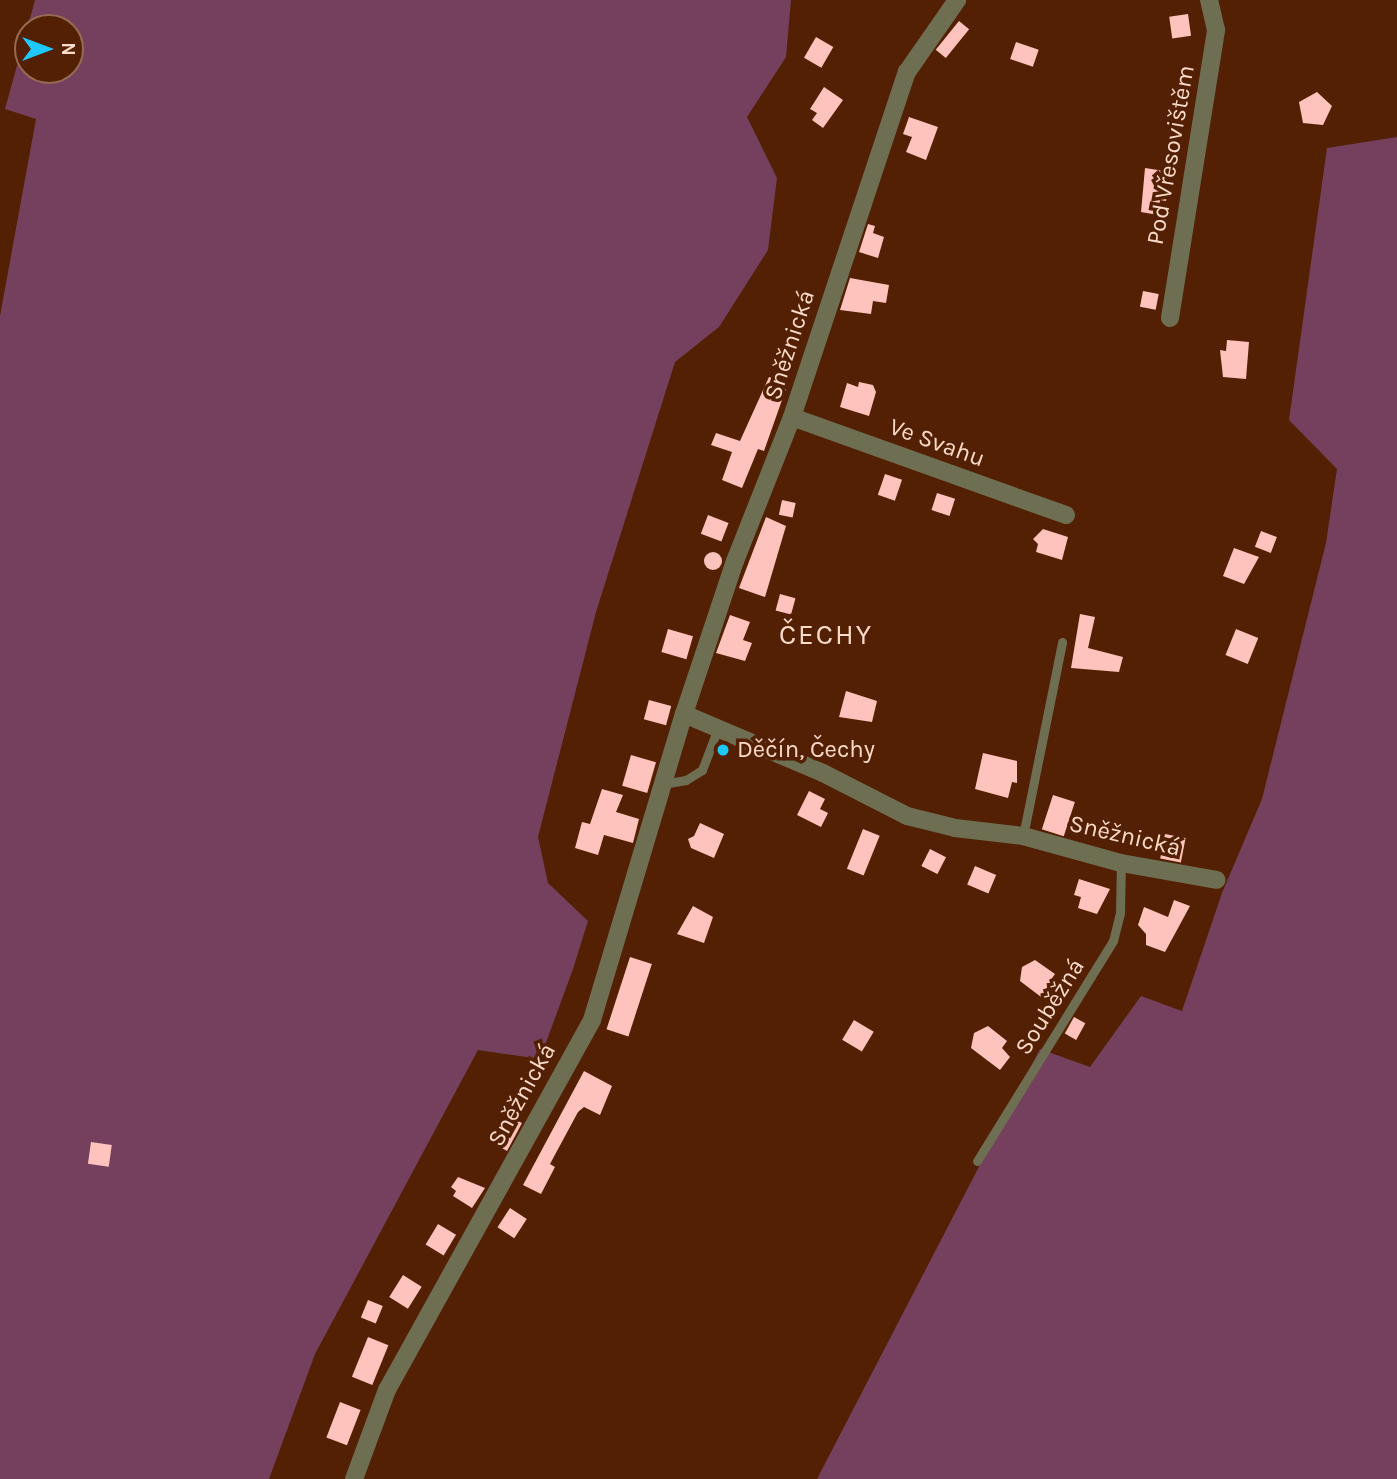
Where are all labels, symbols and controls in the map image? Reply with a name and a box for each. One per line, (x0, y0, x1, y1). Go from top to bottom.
north arrow (14, 14, 84, 84)
text: N (57, 42, 79, 56)
street label: Pod Vřesovištěm (1141, 63, 1201, 247)
street label: Sněžnická (759, 287, 821, 403)
street label: Ve Svahu (885, 412, 989, 474)
district label: ČECHY (780, 618, 872, 652)
place label: Děčín, Čechy (737, 736, 875, 764)
marker: Děčín, Čechy (715, 742, 731, 758)
street label: Sněžnická (1066, 809, 1184, 863)
street label: Souběžná (1009, 954, 1091, 1060)
street label: Sněžnická (482, 1038, 562, 1152)

